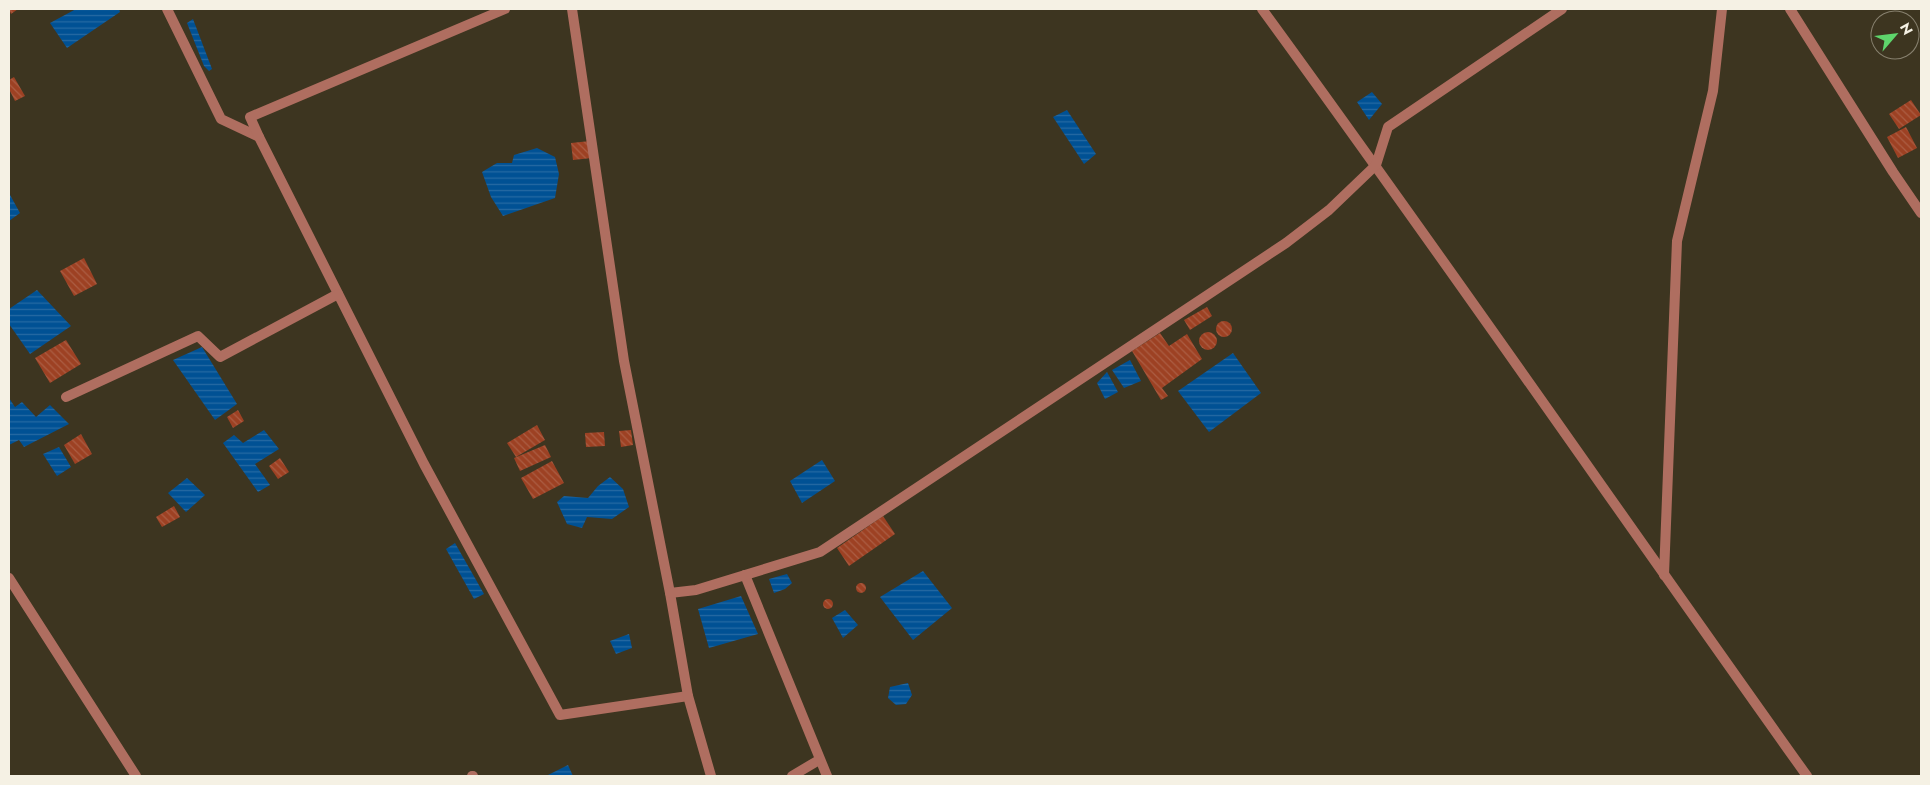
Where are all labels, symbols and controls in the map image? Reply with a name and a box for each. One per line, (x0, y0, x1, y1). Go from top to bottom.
north arrow (1870, 10, 1920, 60)
text: N (1895, 19, 1918, 39)

